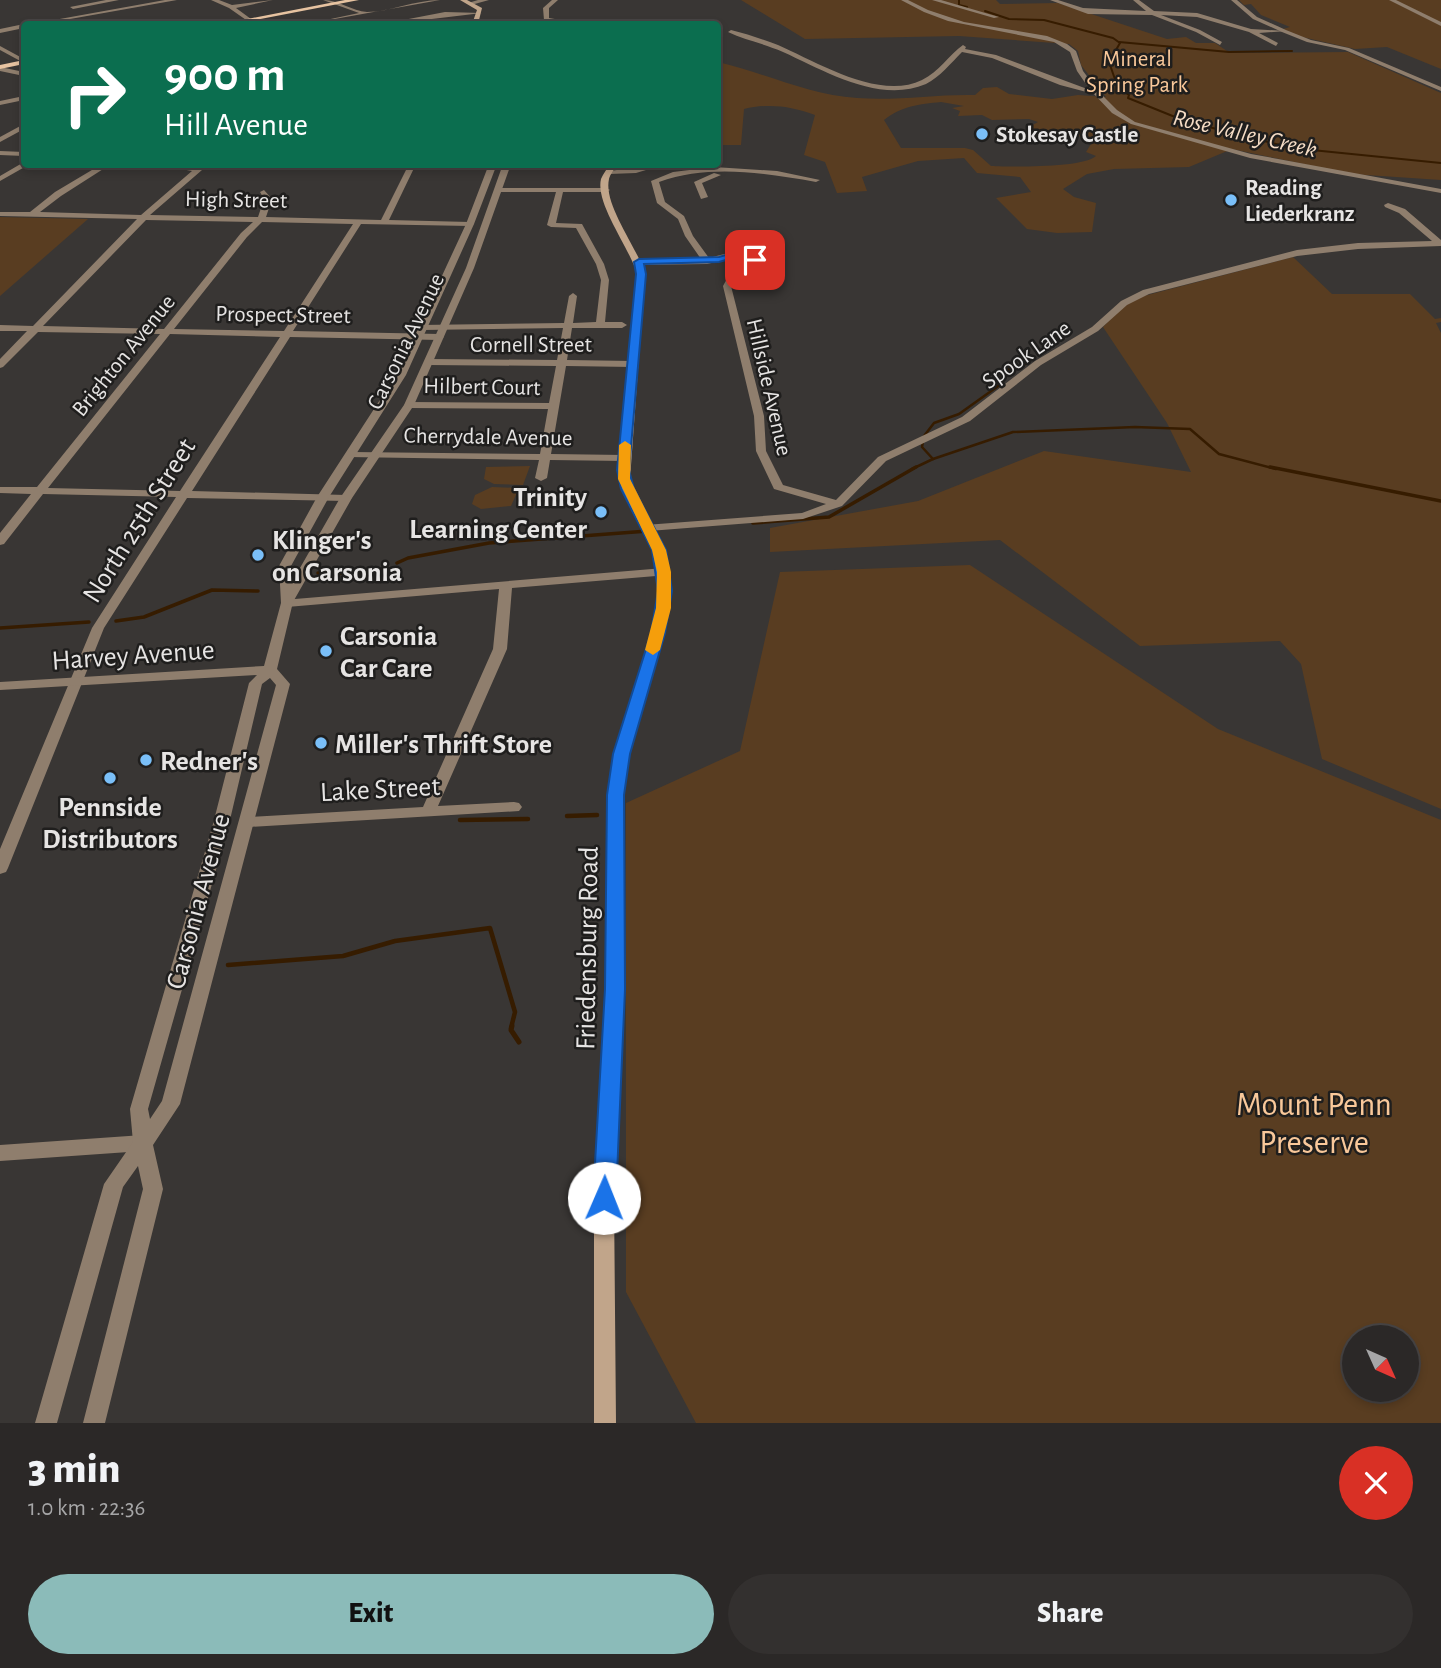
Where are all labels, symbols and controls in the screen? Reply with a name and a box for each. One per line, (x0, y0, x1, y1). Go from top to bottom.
park label: Mineral Spring Park (1086, 48, 1188, 97)
icon: right (49, 49, 140, 140)
text: 900 m (164, 51, 286, 100)
water label: Rose Valley Creek (1171, 106, 1319, 162)
text: Hill Avenue (164, 109, 308, 141)
place label: Stokesay Castle (996, 124, 1138, 147)
marker: Stokesay Castle (974, 126, 990, 142)
place label: Reading Liederkranz (1245, 177, 1355, 226)
street label: High Street (185, 188, 288, 213)
marker: Reading Liederkranz (1223, 192, 1239, 208)
pin (725, 230, 785, 290)
icon: arrive (736, 241, 774, 279)
street label: Carsonia Avenue (364, 270, 449, 413)
street label: Brighton Avenue (68, 291, 180, 421)
street label: Prospect Street (215, 303, 351, 328)
street label: Hillside Avenue (742, 316, 796, 458)
street label: Spook Lane (979, 317, 1075, 394)
street label: Cornell Street (470, 334, 593, 357)
street label: Hilbert Court (423, 375, 541, 400)
street label: Cherrydale Avenue (403, 425, 573, 450)
street label: North 25th Street (78, 434, 201, 608)
place label: Trinity Learning Center (409, 484, 587, 544)
marker: Trinity Learning Center (593, 504, 609, 520)
place label: Klinger's on Carsonia (272, 527, 402, 587)
marker: Klinger's on Carsonia (250, 547, 266, 563)
place label: Carsonia Car Care (340, 623, 438, 683)
street label: Harvey Avenue (51, 636, 216, 676)
marker: Carsonia Car Care (318, 643, 334, 659)
place label: Miller's Thrift Store (335, 731, 552, 759)
marker: Miller's Thrift Store (313, 735, 329, 751)
place label: Redner's (160, 748, 258, 776)
marker: Redner's (138, 752, 154, 768)
marker: Pennside Distributors (102, 770, 118, 786)
street label: Lake Street (319, 773, 441, 807)
place label: Pennside Distributors (42, 794, 178, 854)
street label: Carsonia Avenue (162, 811, 236, 992)
street label: Friedensburg Road (572, 846, 604, 1050)
park label: Mount Penn Preserve (1236, 1089, 1392, 1160)
position arrow (567, 1161, 641, 1235)
north arrow (1342, 1325, 1419, 1402)
map controls (1342, 1325, 1419, 1402)
button: close (1339, 1446, 1413, 1520)
text: 3 min (28, 1448, 120, 1490)
text: 1.0 km · 22:36 (28, 1497, 145, 1520)
button: Exit (28, 1574, 714, 1654)
button: Share (728, 1574, 1413, 1654)

